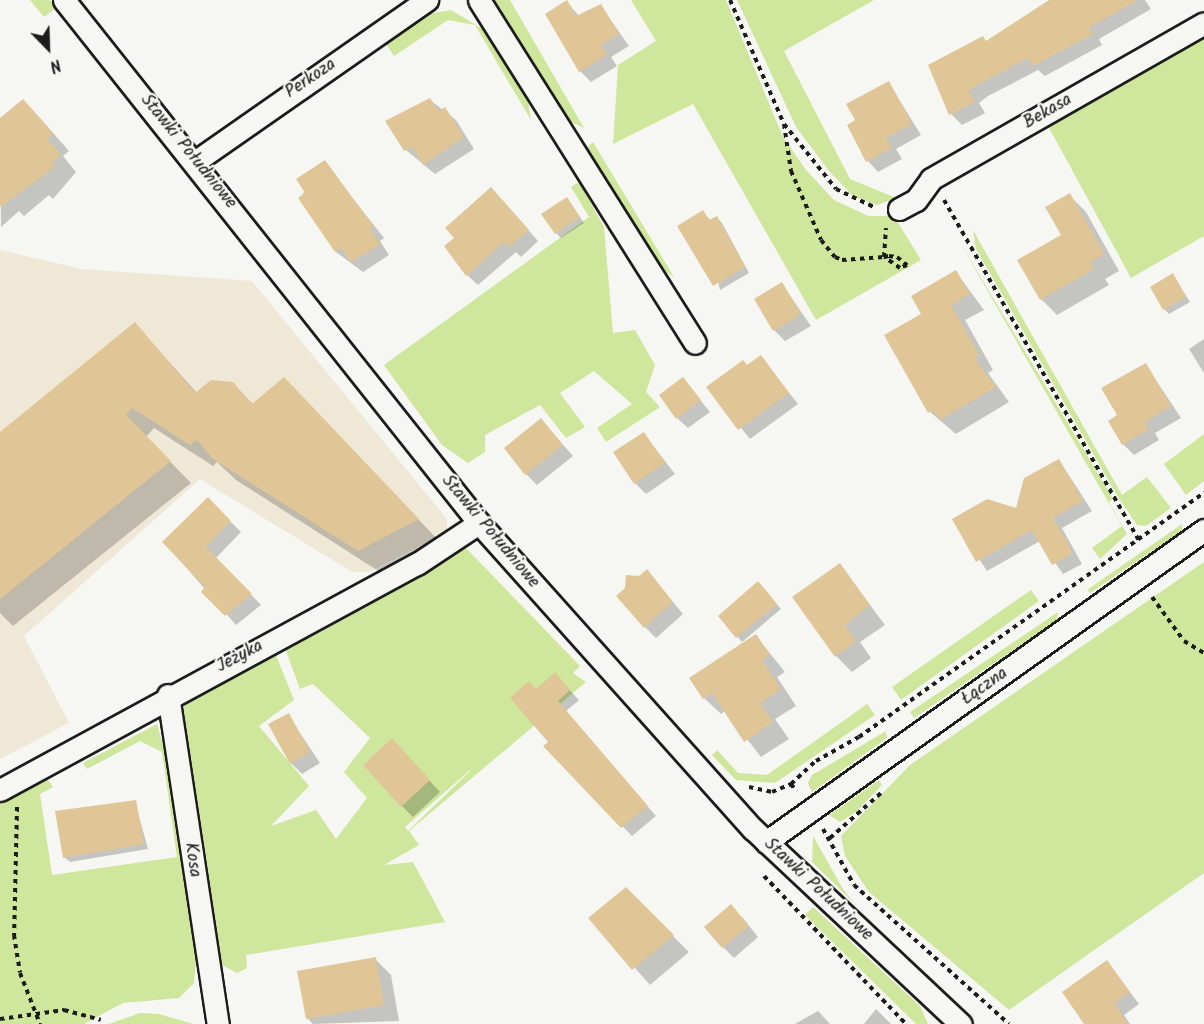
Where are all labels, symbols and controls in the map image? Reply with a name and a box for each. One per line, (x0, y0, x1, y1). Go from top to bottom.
north arrow (18, 18, 78, 78)
text: N (46, 52, 65, 79)
street label: Perkoza (281, 54, 341, 104)
street label: Stawki Południowe (135, 90, 241, 214)
street label: Bekasa (1020, 90, 1076, 134)
street label: Stawki Południowe (436, 471, 544, 593)
street label: Jeżyka (213, 636, 267, 678)
street label: Łączna (958, 663, 1012, 711)
street label: Stawki Południowe (759, 834, 877, 946)
street label: Kosa (179, 841, 205, 879)

